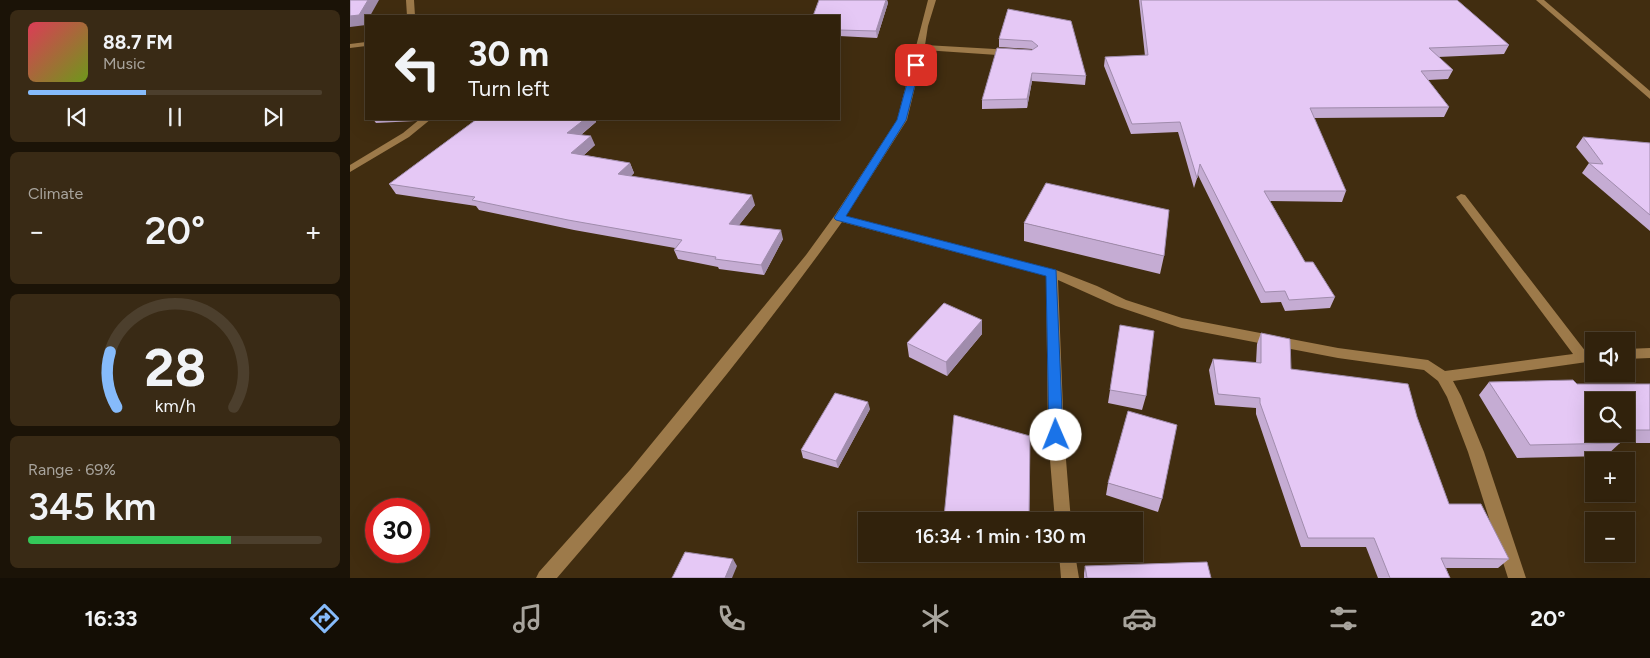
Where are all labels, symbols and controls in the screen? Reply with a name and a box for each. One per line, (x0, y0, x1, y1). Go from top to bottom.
text: 88.7 FM (103, 31, 173, 54)
text: 30 m (468, 33, 549, 75)
icon: left (385, 35, 450, 100)
pin (895, 44, 937, 86)
icon: arrive (902, 51, 930, 79)
text: Music (103, 54, 145, 73)
text: Turn left (468, 75, 550, 102)
icon: previous (63, 103, 91, 131)
icon: pause (161, 103, 189, 131)
icon: next (259, 103, 287, 131)
text: Climate (28, 184, 83, 203)
text: 20° (145, 208, 205, 254)
text: − (28, 214, 45, 248)
text: + (305, 214, 322, 248)
map controls (1585, 332, 1635, 562)
button: sound (1585, 332, 1635, 382)
text: 28 (144, 337, 206, 399)
button: search (1585, 392, 1635, 442)
text: km/h (155, 395, 195, 416)
position arrow (1029, 408, 1081, 460)
button: + (1585, 452, 1635, 502)
text: Range · 69% (28, 460, 116, 479)
text: 345 km (28, 484, 156, 530)
speed limit sign: 30 (365, 498, 430, 563)
button: − (1585, 512, 1635, 562)
text: 16:34 · 1 min · 130 m (915, 525, 1086, 548)
icon: directions (307, 601, 342, 636)
icon: music (510, 601, 545, 636)
icon: phone (714, 601, 749, 636)
icon: climate (918, 601, 953, 636)
icon: car (1122, 601, 1157, 636)
icon: filters (1326, 601, 1361, 636)
text: 16:33 (84, 605, 138, 632)
text: 20° (1530, 605, 1565, 632)

